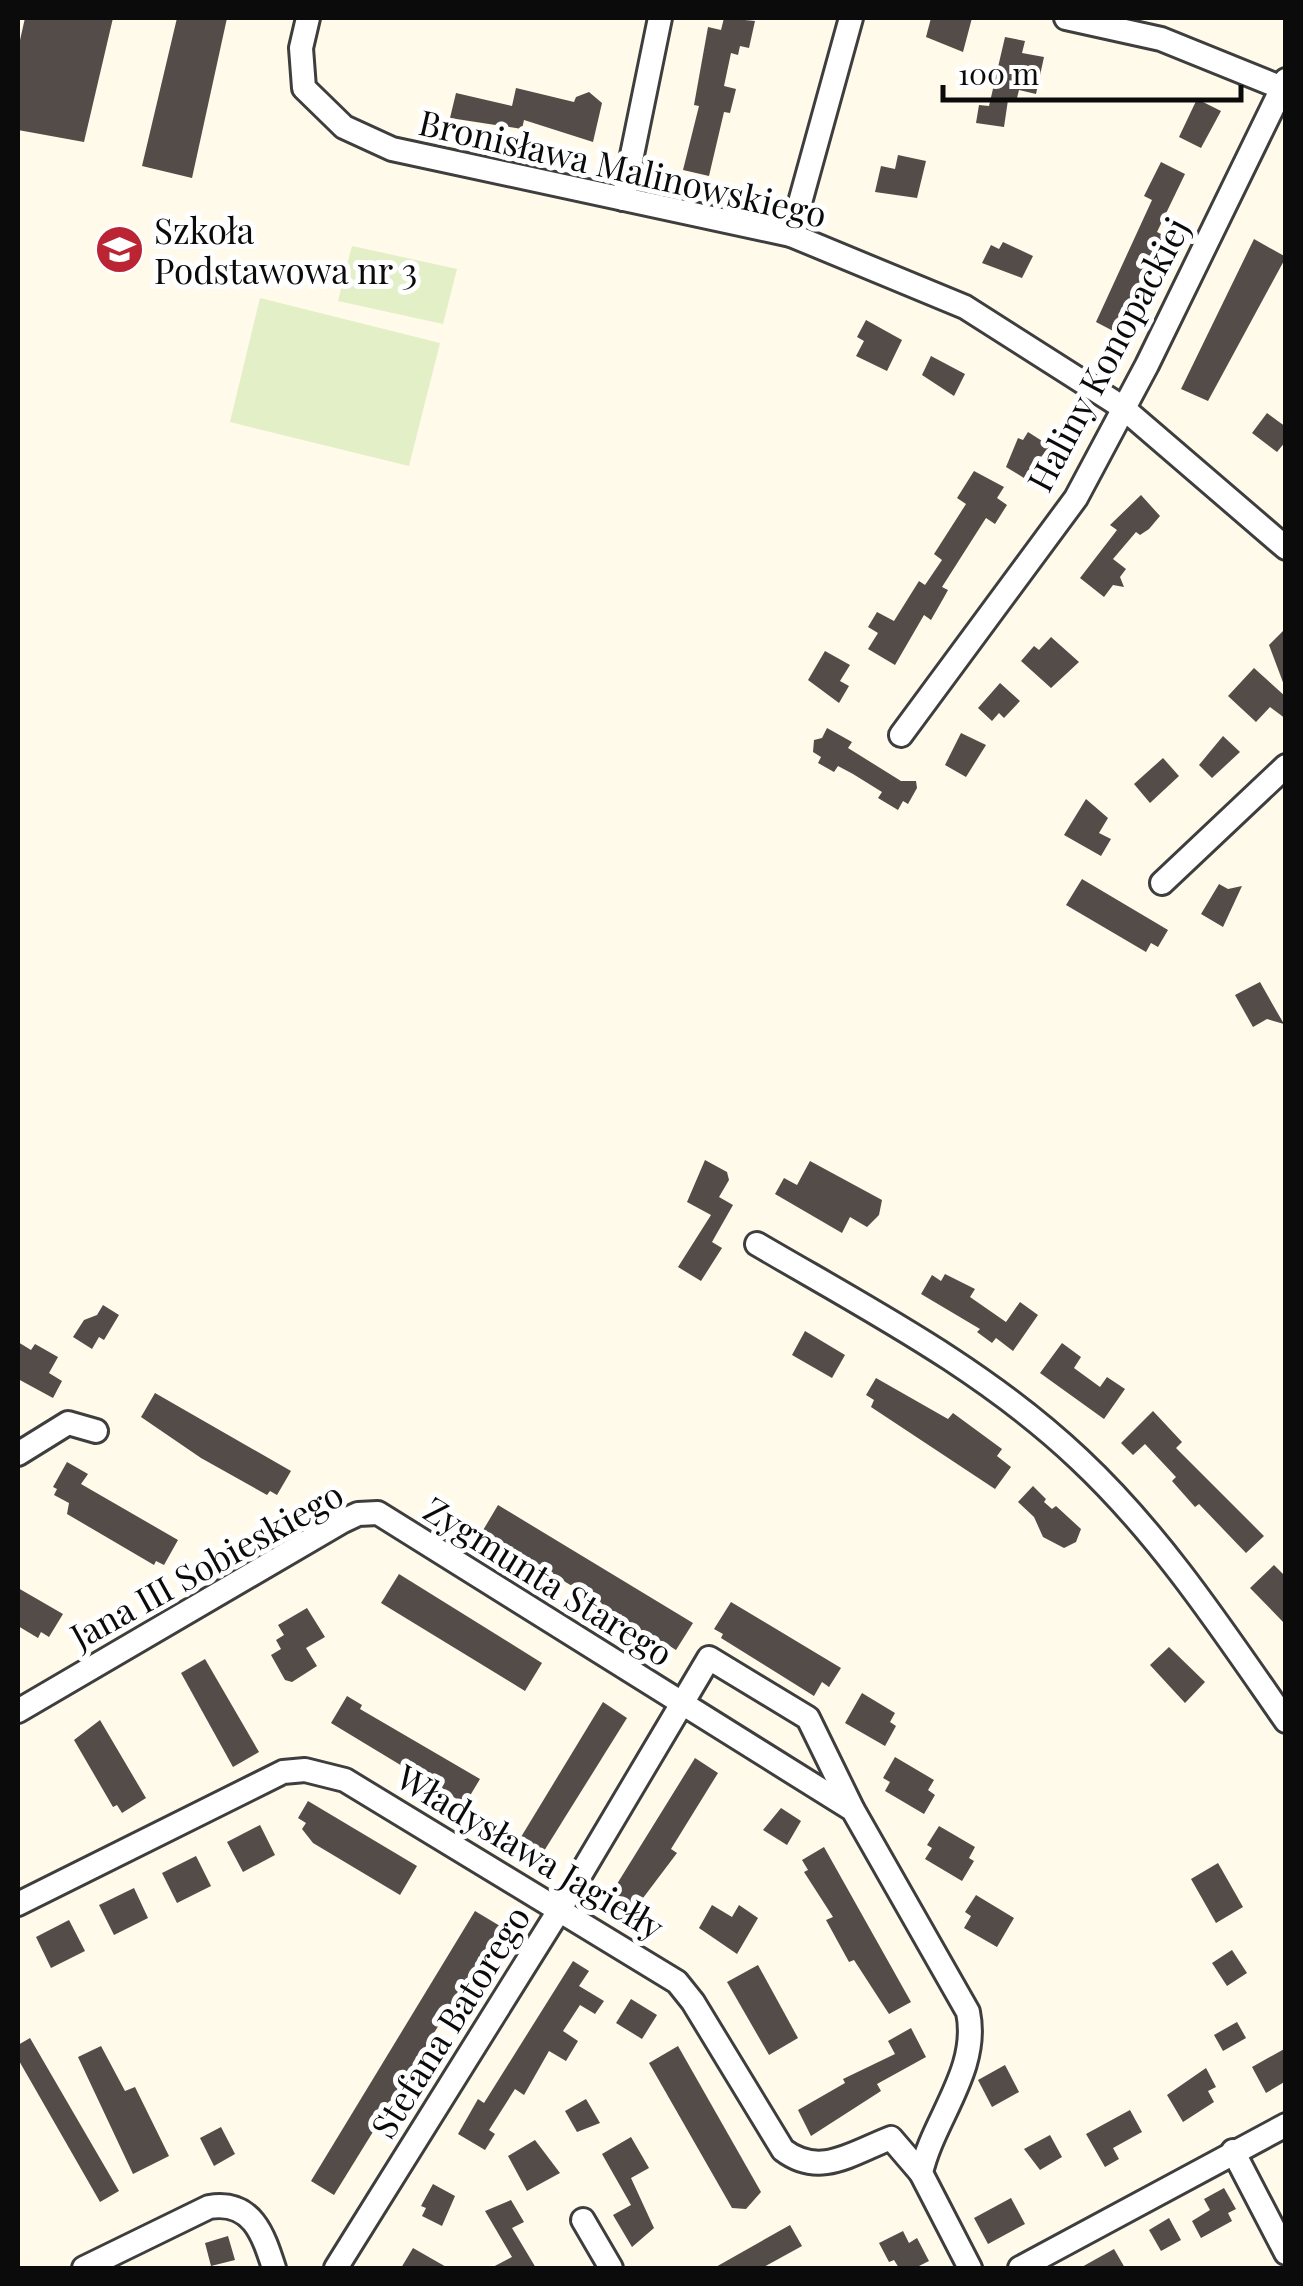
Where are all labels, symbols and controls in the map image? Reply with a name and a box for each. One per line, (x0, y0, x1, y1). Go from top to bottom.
scale bar (943, 40, 1240, 102)
text: 100 m (958, 53, 1040, 93)
street label: Bronisława Malinowskiego (415, 97, 831, 237)
place label: Szkoła Podstawowa nr 3 (154, 206, 417, 293)
street label: Haliny Konopackiej (1015, 209, 1199, 499)
school or university icon: Szkoła Podstawowa nr 3 (93, 223, 145, 275)
street label: Jana III Sobieskiego (60, 1470, 351, 1659)
street label: Zygmunta Starego (416, 1485, 682, 1675)
street label: Władysława Jagiełły (388, 1752, 674, 1950)
street label: Stefana Batorego (359, 1896, 539, 2146)

